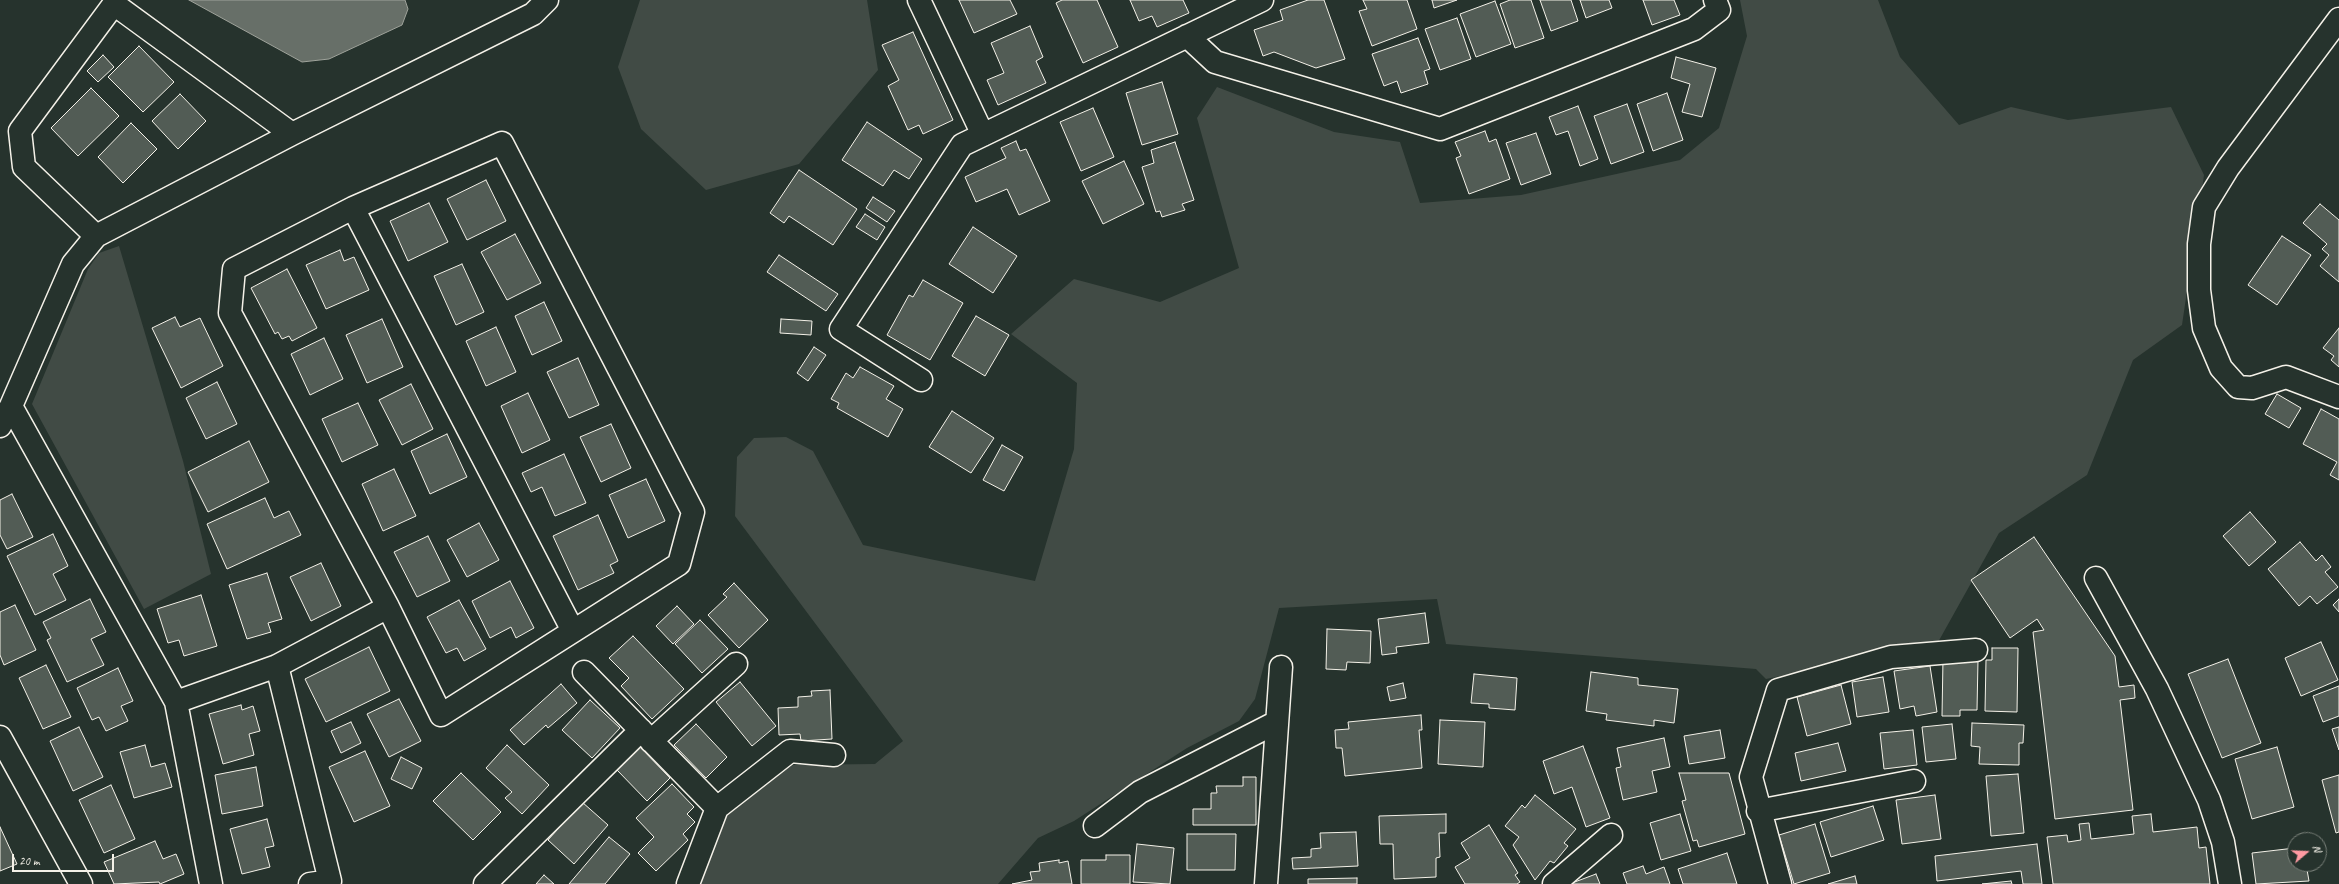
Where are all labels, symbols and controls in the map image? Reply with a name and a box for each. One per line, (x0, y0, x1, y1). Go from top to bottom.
north arrow (2287, 832, 2327, 872)
text: N (2310, 843, 2325, 854)
scale bar (14, 846, 116, 872)
text: 20 m (19, 853, 39, 869)

